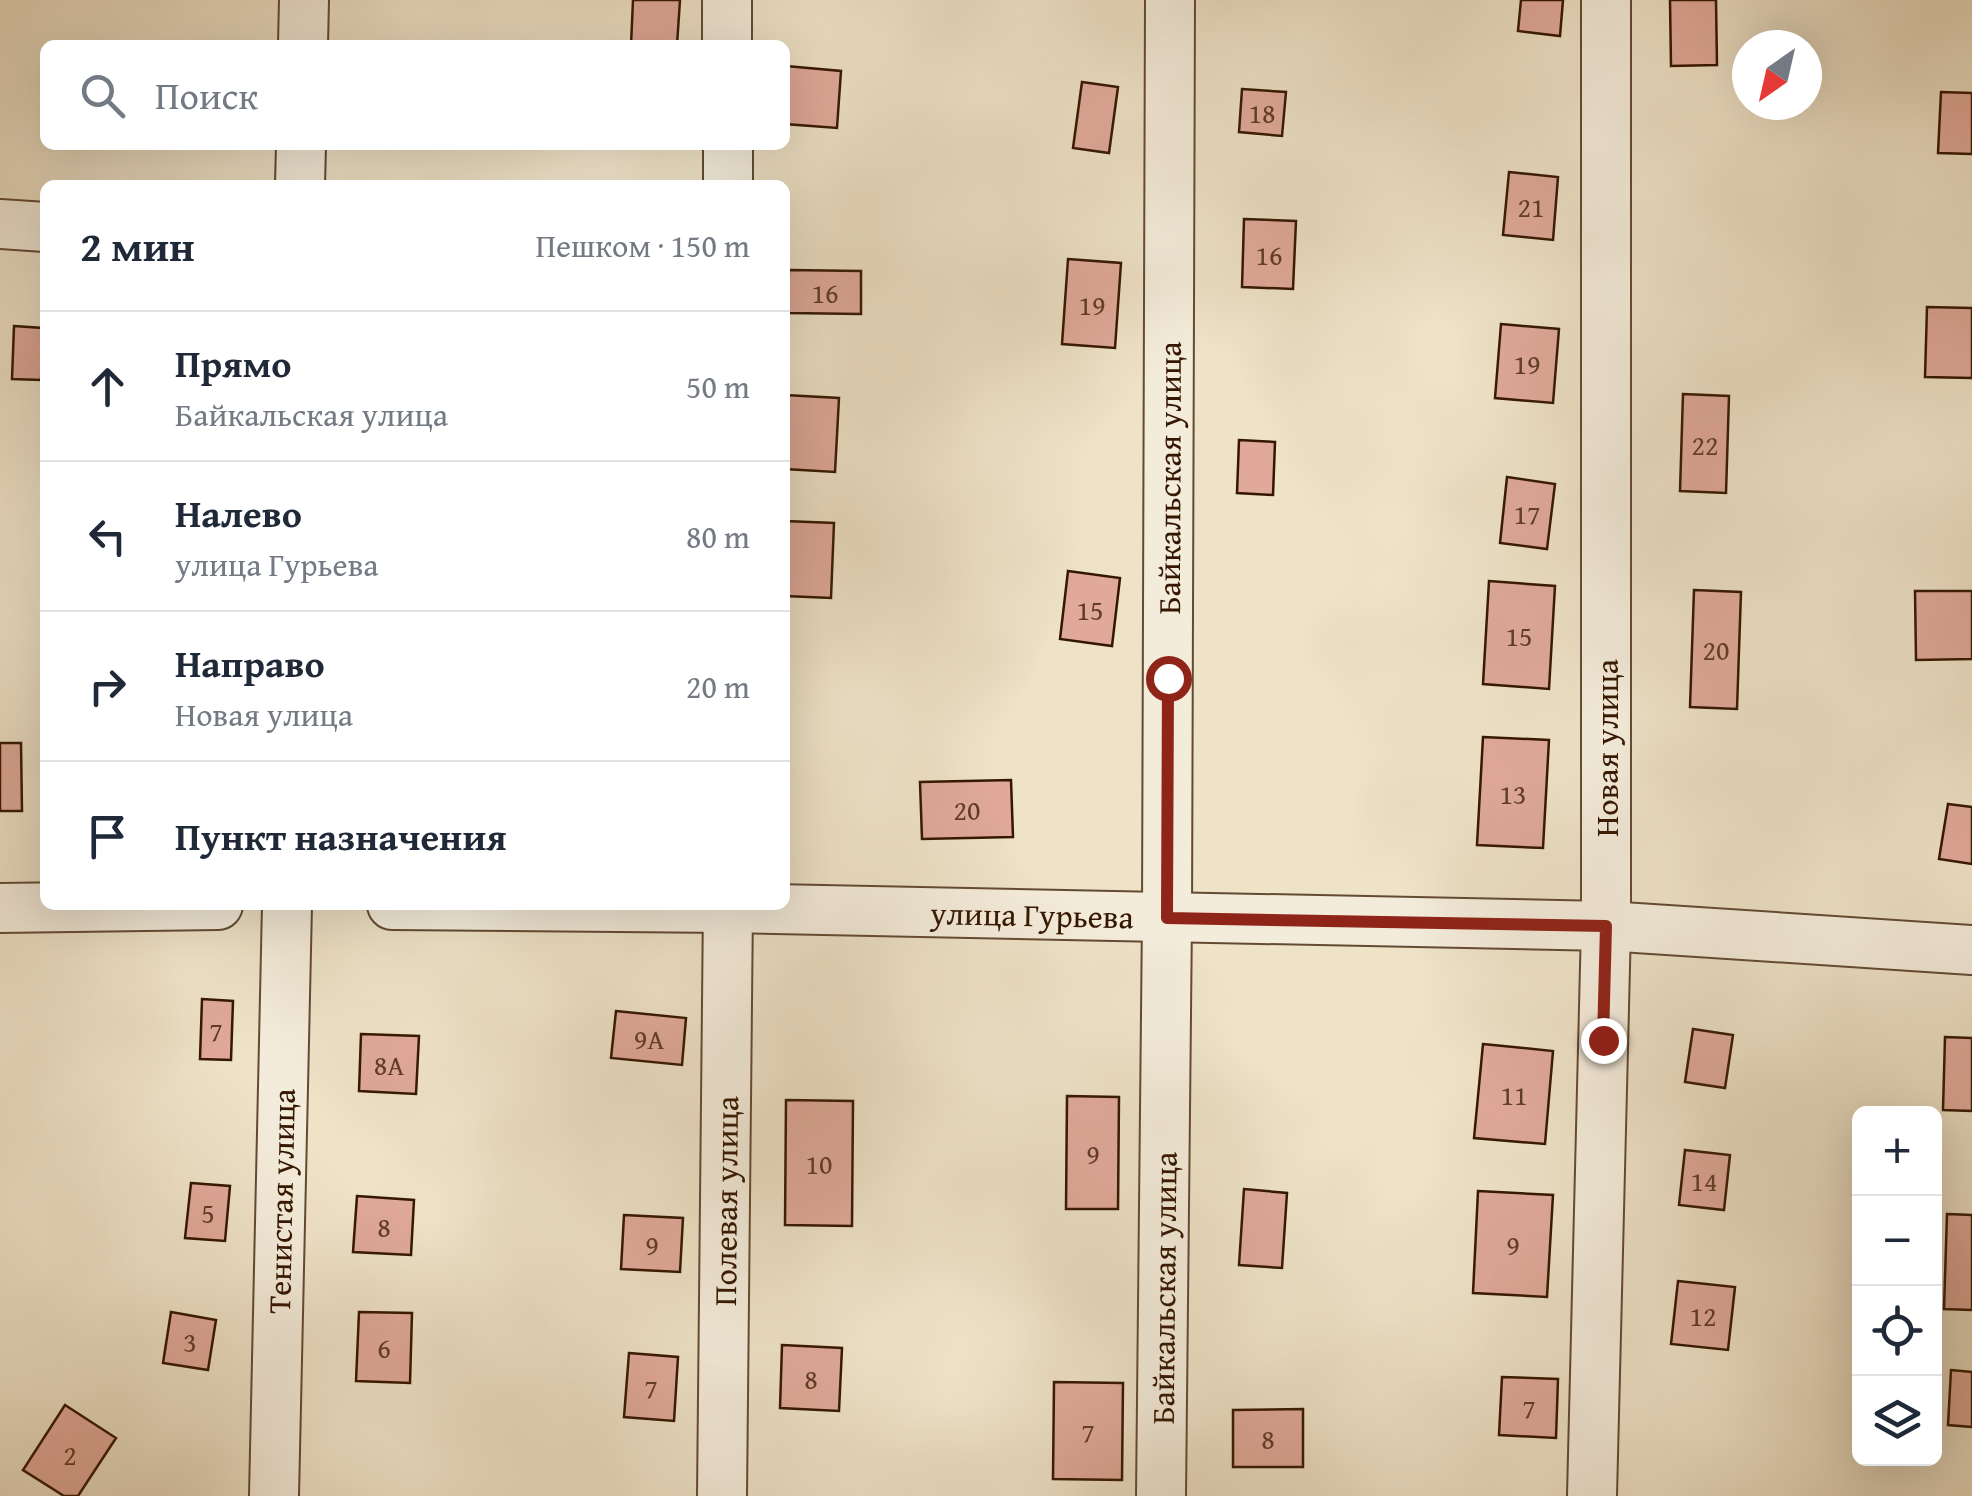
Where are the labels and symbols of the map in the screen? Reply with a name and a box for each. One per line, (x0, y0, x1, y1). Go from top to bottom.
north arrow (1732, 30, 1822, 120)
house number: 18 (1249, 92, 1275, 133)
house number: 21 (1518, 186, 1544, 227)
house number: 16 (1256, 234, 1282, 275)
house number: 16 (812, 272, 838, 313)
house number: 19 (1079, 284, 1105, 325)
street label: Байкальская улица (1144, 341, 1192, 615)
house number: 19 (1514, 343, 1540, 384)
house number: 22 (1692, 424, 1718, 465)
house number: 17 (1514, 493, 1540, 534)
house number: 15 (1077, 589, 1103, 630)
house number: 15 (1506, 615, 1532, 656)
house number: 20 (1703, 629, 1729, 670)
route start (1146, 656, 1192, 702)
street label: Новая улица (1583, 658, 1630, 837)
house number: 13 (1500, 773, 1526, 814)
house number: 20 (954, 789, 980, 830)
street label: улица Гурьева (929, 889, 1135, 940)
house number: 7 (209, 1010, 223, 1051)
house number: 9А (634, 1018, 664, 1059)
route end (1581, 1018, 1627, 1064)
house number: 8А (374, 1044, 404, 1085)
house number: 11 (1501, 1074, 1527, 1115)
street label: Тенистая улица (255, 1087, 306, 1314)
street label: Полевая улица (700, 1095, 750, 1306)
house number: 9 (1086, 1133, 1100, 1174)
house number: 10 (806, 1143, 832, 1184)
street label: Байкальская улица (1138, 1151, 1188, 1425)
house number: 14 (1691, 1160, 1717, 1201)
house number: 5 (201, 1192, 215, 1233)
house number: 8 (377, 1206, 391, 1247)
house number: 9 (645, 1224, 659, 1265)
house number: 9 (1506, 1224, 1520, 1265)
house number: 12 (1690, 1295, 1716, 1336)
house number: 3 (183, 1321, 197, 1362)
house number: 6 (377, 1327, 391, 1368)
house number: 8 (804, 1358, 818, 1399)
house number: 7 (644, 1367, 658, 1408)
house number: 7 (1522, 1387, 1536, 1428)
house number: 7 (1081, 1411, 1095, 1452)
house number: 8 (1261, 1418, 1275, 1459)
house number: 2 (63, 1434, 77, 1475)

